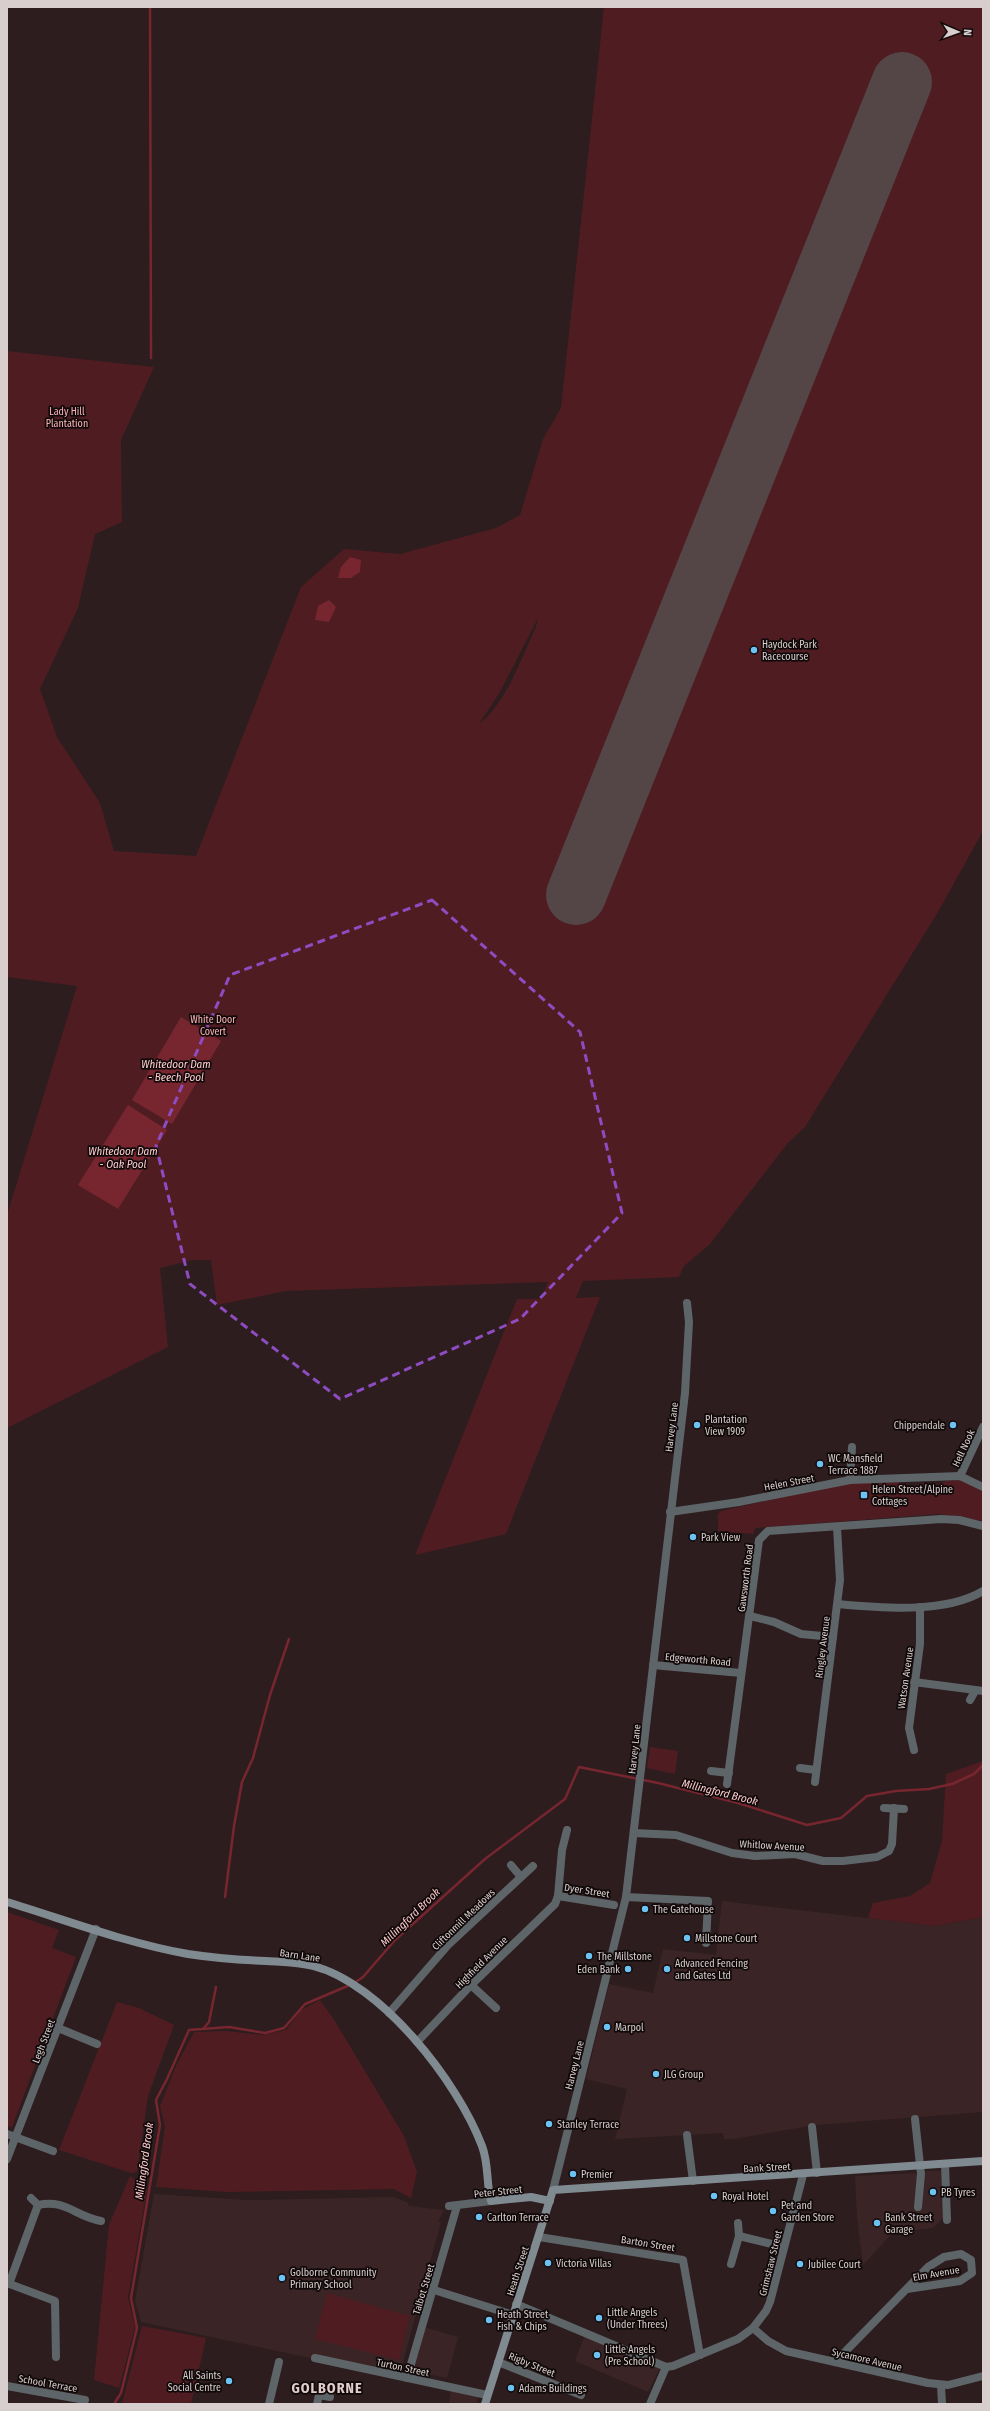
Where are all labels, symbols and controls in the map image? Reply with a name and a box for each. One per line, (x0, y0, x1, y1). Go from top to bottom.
north arrow (938, 12, 978, 52)
text: N (961, 29, 974, 36)
park label: Lady Hill Plantation (46, 406, 88, 430)
place label: Haydock Park Racecourse (762, 639, 817, 663)
marker: Haydock Park Racecourse (749, 645, 759, 655)
park label: White Door Covert (190, 1014, 236, 1038)
water label: Whitedoor Dam - Beech Pool (141, 1058, 211, 1084)
water label: Whitedoor Dam - Oak Pool (88, 1145, 158, 1171)
street label: Harvey Lane (663, 1402, 681, 1453)
place label: Plantation View 1909 (705, 1414, 747, 1438)
marker: Plantation View 1909 (692, 1420, 702, 1430)
place label: Chippendale (894, 1420, 945, 1432)
marker: Chippendale (948, 1420, 958, 1430)
street label: Hell Nook (950, 1428, 978, 1469)
place label: WC Mansfield Terrace 1887 (828, 1453, 883, 1477)
marker: WC Mansfield Terrace 1887 (815, 1459, 825, 1469)
street label: Helen Street (763, 1472, 816, 1494)
place label: Helen Street/Alpine Cottages (872, 1484, 953, 1508)
marker: Helen Street/Alpine Cottages (859, 1490, 869, 1500)
marker: Park View (688, 1532, 698, 1542)
place label: Park View (701, 1532, 741, 1544)
street label: Gawsworth Road (736, 1544, 756, 1613)
street label: Ringley Avenue (813, 1615, 833, 1679)
street label: Watson Avenue (896, 1646, 916, 1710)
street label: Edgeworth Road (664, 1651, 731, 1669)
street label: Harvey Lane (626, 1724, 644, 1775)
water label: Millingford Brook (681, 1777, 760, 1808)
street label: Whitlow Avenue (739, 1838, 805, 1854)
street label: Dyer Street (563, 1881, 611, 1901)
water label: Millingford Brook (378, 1885, 443, 1949)
street label: Cliftonmill Meadows (430, 1887, 498, 1953)
marker: The Gatehouse (640, 1904, 650, 1914)
place label: The Gatehouse (653, 1904, 714, 1916)
marker: Millstone Court (682, 1933, 692, 1943)
place label: Millstone Court (695, 1933, 758, 1945)
street label: Highfield Avenue (453, 1934, 510, 1991)
street label: Barn Lane (279, 1947, 321, 1965)
marker: The Millstone (584, 1951, 594, 1961)
place label: The Millstone (597, 1951, 652, 1963)
place label: Advanced Fencing and Gates Ltd (675, 1958, 748, 1982)
place label: Eden Bank (577, 1964, 620, 1976)
marker: Eden Bank (623, 1964, 633, 1974)
marker: Advanced Fencing and Gates Ltd (662, 1964, 672, 1974)
street label: Legh Street (30, 2017, 58, 2065)
marker: Marpol (602, 2022, 612, 2032)
place label: Marpol (615, 2022, 644, 2034)
street label: Harvey Lane (563, 2039, 587, 2091)
marker: JLG Group (651, 2069, 661, 2079)
place label: JLG Group (664, 2069, 704, 2081)
marker: Stanley Terrace (544, 2119, 554, 2129)
place label: Stanley Terrace (557, 2119, 619, 2131)
water label: Millingford Brook (133, 2121, 156, 2201)
street label: Bank Street (743, 2161, 792, 2175)
marker: Premier (568, 2169, 578, 2179)
place label: Premier (581, 2169, 613, 2181)
street label: Peter Street (473, 2183, 523, 2200)
marker: PB Tyres (928, 2187, 938, 2197)
place label: PB Tyres (941, 2187, 975, 2199)
marker: Royal Hotel (709, 2191, 719, 2201)
place label: Royal Hotel (722, 2191, 769, 2203)
place label: Pet and Garden Store (781, 2200, 834, 2224)
marker: Pet and Garden Store (768, 2206, 778, 2216)
marker: Carlton Terrace (474, 2212, 484, 2222)
place label: Carlton Terrace (487, 2212, 549, 2224)
place label: Bank Street Garage (885, 2212, 933, 2236)
marker: Bank Street Garage (872, 2218, 882, 2228)
street label: Grimshaw Street (757, 2228, 785, 2297)
street label: Barton Street (620, 2234, 676, 2254)
street label: Heath Street (504, 2244, 532, 2298)
marker: Victoria Villas (543, 2258, 553, 2268)
place label: Victoria Villas (556, 2258, 611, 2270)
marker: Jubilee Court (795, 2259, 805, 2269)
place label: Jubilee Court (808, 2259, 861, 2271)
street label: Talbot Street (411, 2262, 438, 2316)
street label: Elm Avenue (912, 2264, 961, 2284)
place label: Golborne Community Primary School (290, 2267, 377, 2291)
marker: Golborne Community Primary School (277, 2273, 287, 2283)
place label: Little Angels (Under Threes) (607, 2307, 667, 2331)
place label: Heath Street Fish & Chips (497, 2309, 549, 2333)
marker: Little Angels (Under Threes) (594, 2313, 604, 2323)
marker: Heath Street Fish & Chips (484, 2315, 494, 2325)
place label: Little Angels (Pre School) (605, 2344, 655, 2368)
street label: Sycamore Avenue (830, 2346, 903, 2374)
street label: Rigby Street (506, 2350, 557, 2380)
marker: Little Angels (Pre School) (592, 2350, 602, 2360)
street label: Turton Street (375, 2357, 431, 2380)
place label: All Saints Social Centre (168, 2370, 221, 2394)
street label: School Terrace (17, 2373, 78, 2395)
marker: All Saints Social Centre (224, 2376, 234, 2386)
district label: GOLBORNE (291, 2380, 363, 2397)
marker: Adams Buildings (506, 2383, 516, 2393)
place label: Adams Buildings (519, 2383, 587, 2395)

